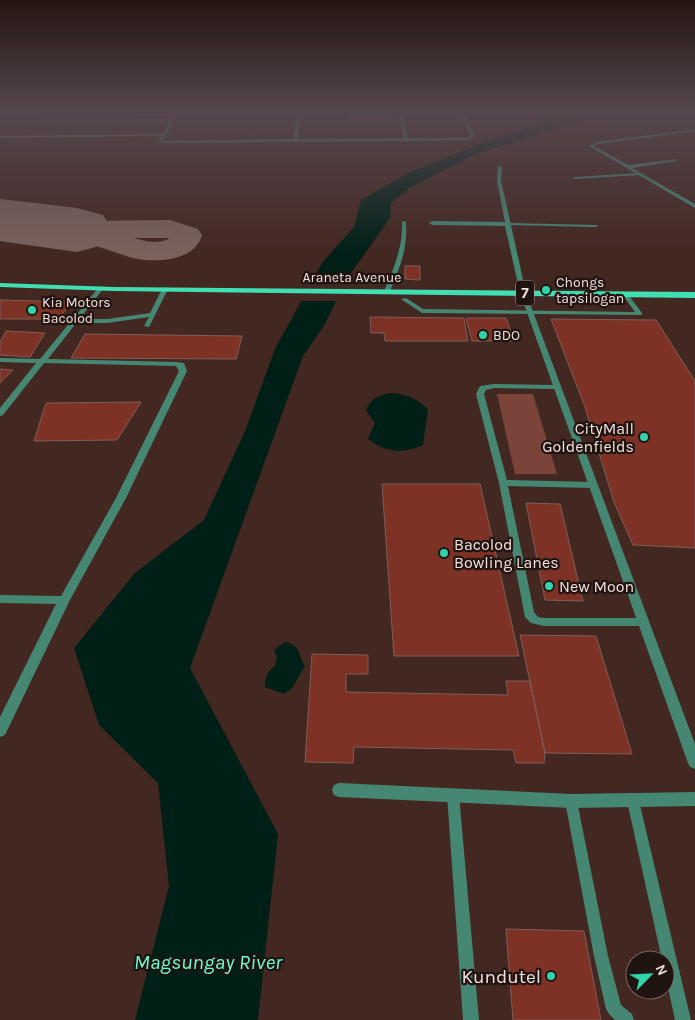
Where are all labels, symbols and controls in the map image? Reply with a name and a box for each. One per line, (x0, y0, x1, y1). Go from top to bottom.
street label: Araneta Avenue (303, 269, 401, 286)
place label: Chongs tapsilogan (556, 274, 624, 307)
road number: 7 (516, 280, 534, 306)
marker: Chongs tapsilogan (540, 284, 552, 296)
place label: Kia Motors Bacolod (42, 294, 111, 327)
marker: Kia Motors Bacolod (26, 304, 38, 316)
place label: BDO (493, 327, 520, 344)
marker: BDO (477, 329, 489, 341)
place label: CityMall Goldenfields (542, 419, 634, 456)
marker: CityMall Goldenfields (638, 431, 650, 443)
place label: Bacolod Bowling Lanes (454, 535, 559, 572)
marker: Bacolod Bowling Lanes (438, 547, 450, 559)
place label: New Moon (559, 577, 634, 596)
marker: New Moon (543, 580, 555, 592)
water label: Magsungay River (134, 950, 283, 974)
north arrow (625, 950, 675, 1000)
text: N (652, 962, 671, 978)
place label: Kundutel (462, 966, 541, 988)
marker: Kundutel (545, 970, 557, 982)

